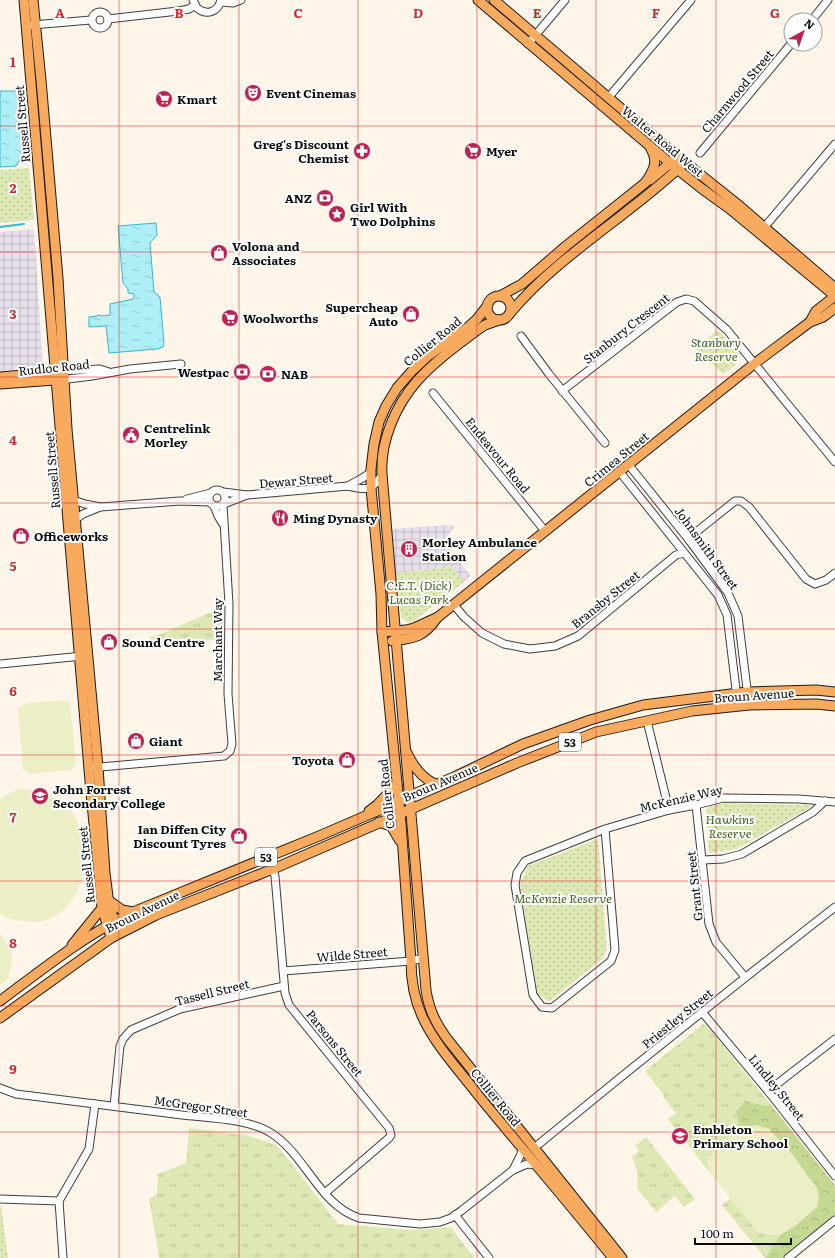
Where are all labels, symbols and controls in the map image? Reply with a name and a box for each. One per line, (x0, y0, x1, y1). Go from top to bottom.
text: A (55, 3, 65, 22)
text: B (175, 3, 184, 22)
text: C (293, 3, 303, 22)
text: D (413, 3, 423, 22)
text: E (533, 3, 542, 22)
text: F (652, 3, 660, 22)
text: G (770, 3, 780, 22)
north arrow (783, 12, 823, 52)
text: N (801, 14, 819, 33)
street label: Charnwood Street (697, 45, 777, 137)
text: 1 (10, 52, 16, 71)
theatre icon: Event Cinemas (243, 83, 263, 103)
street label: Russell Street (10, 84, 34, 163)
place label: Event Cinemas (266, 84, 356, 102)
supermarket icon: Kmart (154, 89, 174, 109)
place label: Kmart (177, 90, 218, 108)
street label: Walter Road West (618, 101, 708, 181)
place label: Greg's Discount Chemist (253, 135, 350, 167)
pharmacy icon: Greg's Discount Chemist (352, 141, 372, 161)
supermarket icon: Myer (463, 141, 483, 161)
place label: Myer (486, 142, 518, 160)
text: 2 (10, 178, 17, 197)
bank icon: ANZ (315, 188, 335, 208)
place label: ANZ (285, 189, 312, 207)
place label: Girl With Two Dolphins (350, 198, 435, 230)
place icon: Girl With Two Dolphins (327, 204, 347, 224)
place label: Volona and Associates (232, 237, 300, 269)
shop icon: Volona and Associates (209, 243, 229, 263)
street label: Stanbury Crescent (579, 288, 673, 368)
place label: Supercheap Auto (325, 298, 399, 330)
text: 3 (9, 304, 17, 323)
shop icon: Supercheap Auto (401, 304, 421, 324)
supermarket icon: Woolworths (220, 308, 240, 328)
place label: Woolworths (243, 309, 318, 327)
street label: Collier Road (399, 311, 466, 370)
park label: Stanbury Reserve (691, 333, 741, 365)
street label: Rudloc Road (17, 354, 91, 380)
bank icon: Westpac (232, 362, 252, 382)
place label: Westpac (178, 363, 229, 381)
bank icon: NAB (258, 364, 278, 384)
place label: NAB (281, 365, 308, 383)
street label: Endeavour Road (462, 413, 535, 498)
place label: Centrelink Morley (144, 419, 211, 451)
public building icon: Centrelink Morley (121, 425, 141, 445)
street label: Crimea Street (580, 427, 652, 491)
text: 4 (9, 430, 17, 449)
street label: Russell Street (40, 430, 64, 509)
street label: Dewar Street (258, 468, 334, 492)
street label: Johnsmith Street (671, 503, 743, 593)
restaurant icon: Ming Dynasty (270, 508, 290, 528)
place label: Ming Dynasty (293, 509, 378, 527)
shop icon: Officeworks (11, 526, 31, 546)
place label: Officeworks (34, 527, 108, 545)
place label: Morley Ambulance Station (422, 533, 537, 565)
building icon: Morley Ambulance Station (399, 539, 419, 559)
text: 5 (9, 556, 17, 575)
street label: Bransby Street (567, 566, 643, 632)
park label: C.E.T. (Dick) Lucas Park (386, 576, 452, 608)
street label: Marchant Way (208, 598, 226, 682)
shop icon: Sound Centre (99, 632, 119, 652)
place label: Sound Centre (122, 633, 205, 651)
text: 6 (9, 681, 17, 700)
street label: Broun Avenue (713, 683, 795, 707)
shop icon: Giant (126, 731, 146, 751)
place label: Giant (149, 732, 183, 750)
road number: 53 (559, 733, 581, 751)
shop icon: Toyota (337, 750, 357, 770)
place label: Toyota (292, 751, 334, 769)
street label: Collier Road (373, 757, 399, 830)
street label: Broun Avenue (399, 758, 481, 806)
place label: John Forrest Secondary College (53, 780, 165, 812)
street label: McKenzie Way (638, 780, 724, 816)
school or university icon: John Forrest Secondary College (30, 786, 50, 806)
text: 7 (9, 807, 17, 826)
park label: Hawkins Reserve (706, 810, 754, 842)
place label: Ian Diffen City Discount Tyres (133, 820, 227, 852)
street label: Russell Street (73, 825, 99, 904)
shop icon: Ian Diffen City Discount Tyres (229, 826, 249, 846)
road number: 53 (255, 848, 277, 866)
street label: Grant Street (681, 850, 707, 922)
street label: Broun Avenue (102, 885, 182, 937)
park label: McKenzie Reserve (514, 889, 612, 907)
text: 8 (9, 933, 17, 952)
street label: Wilde Street (316, 942, 388, 966)
street label: Tassell Street (173, 974, 251, 1010)
street label: Priestley Street (638, 984, 716, 1052)
street label: Parsons Street (302, 1006, 368, 1080)
street label: Lindley Street (745, 1050, 809, 1124)
text: 9 (9, 1059, 17, 1078)
street label: Collier Road (467, 1064, 526, 1131)
street label: McGregor Street (153, 1091, 249, 1121)
place label: Embleton Primary School (693, 1120, 789, 1152)
school or university icon: Embleton Primary School (670, 1126, 690, 1146)
scale bar (695, 1220, 791, 1246)
text: 100 m (701, 1224, 734, 1242)

